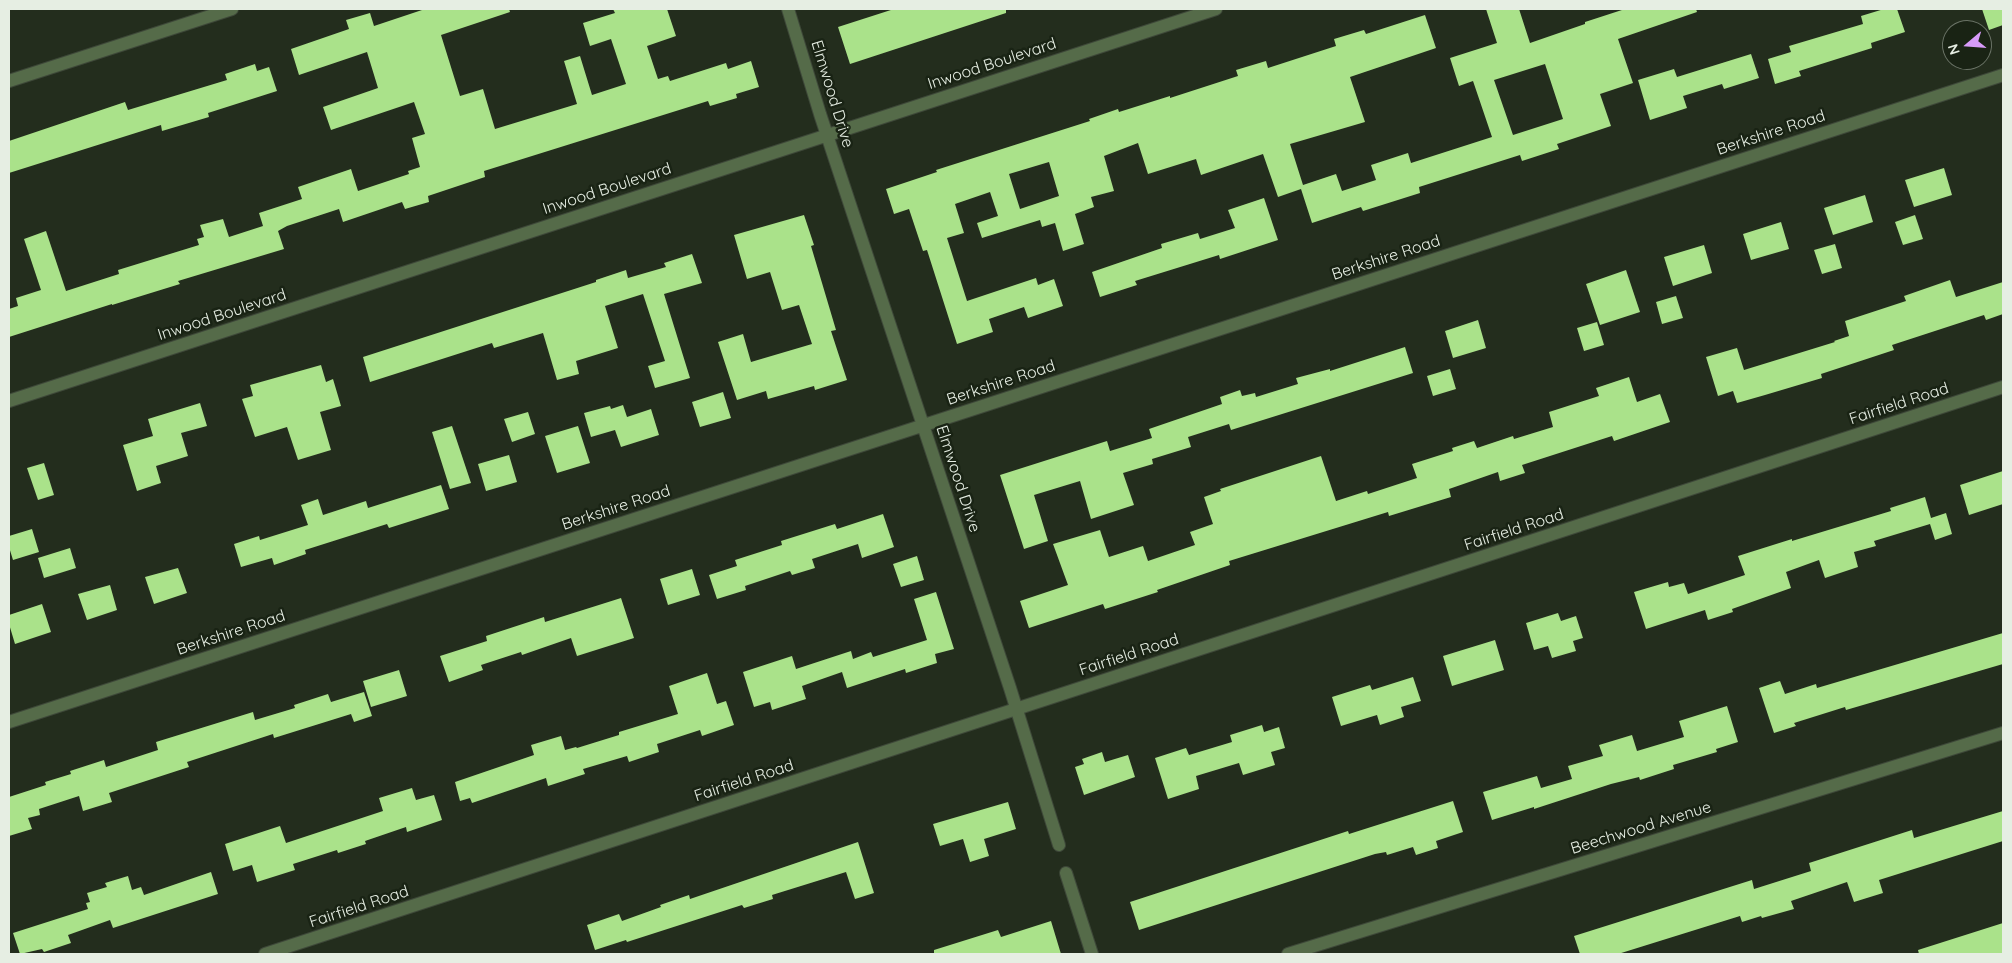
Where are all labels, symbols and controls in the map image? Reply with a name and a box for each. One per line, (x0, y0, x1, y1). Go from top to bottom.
north arrow (1942, 20, 1992, 70)
street label: Inwood Boulevard (925, 34, 1059, 94)
street label: Elmwood Drive (807, 38, 857, 150)
text: N (1944, 42, 1964, 57)
street label: Berkshire Road (1714, 106, 1828, 160)
street label: Inwood Boulevard (540, 159, 674, 219)
street label: Berkshire Road (1329, 231, 1443, 285)
street label: Inwood Boulevard (155, 285, 289, 345)
street label: Berkshire Road (944, 356, 1058, 410)
street label: Fairfield Road (1847, 379, 1951, 429)
street label: Elmwood Drive (932, 423, 984, 535)
street label: Berkshire Road (559, 481, 673, 535)
street label: Fairfield Road (1462, 505, 1566, 555)
street label: Berkshire Road (174, 606, 288, 660)
street label: Fairfield Road (1077, 630, 1181, 680)
street label: Fairfield Road (692, 756, 796, 806)
street label: Beechwood Avenue (1568, 797, 1714, 859)
street label: Fairfield Road (307, 882, 411, 932)

